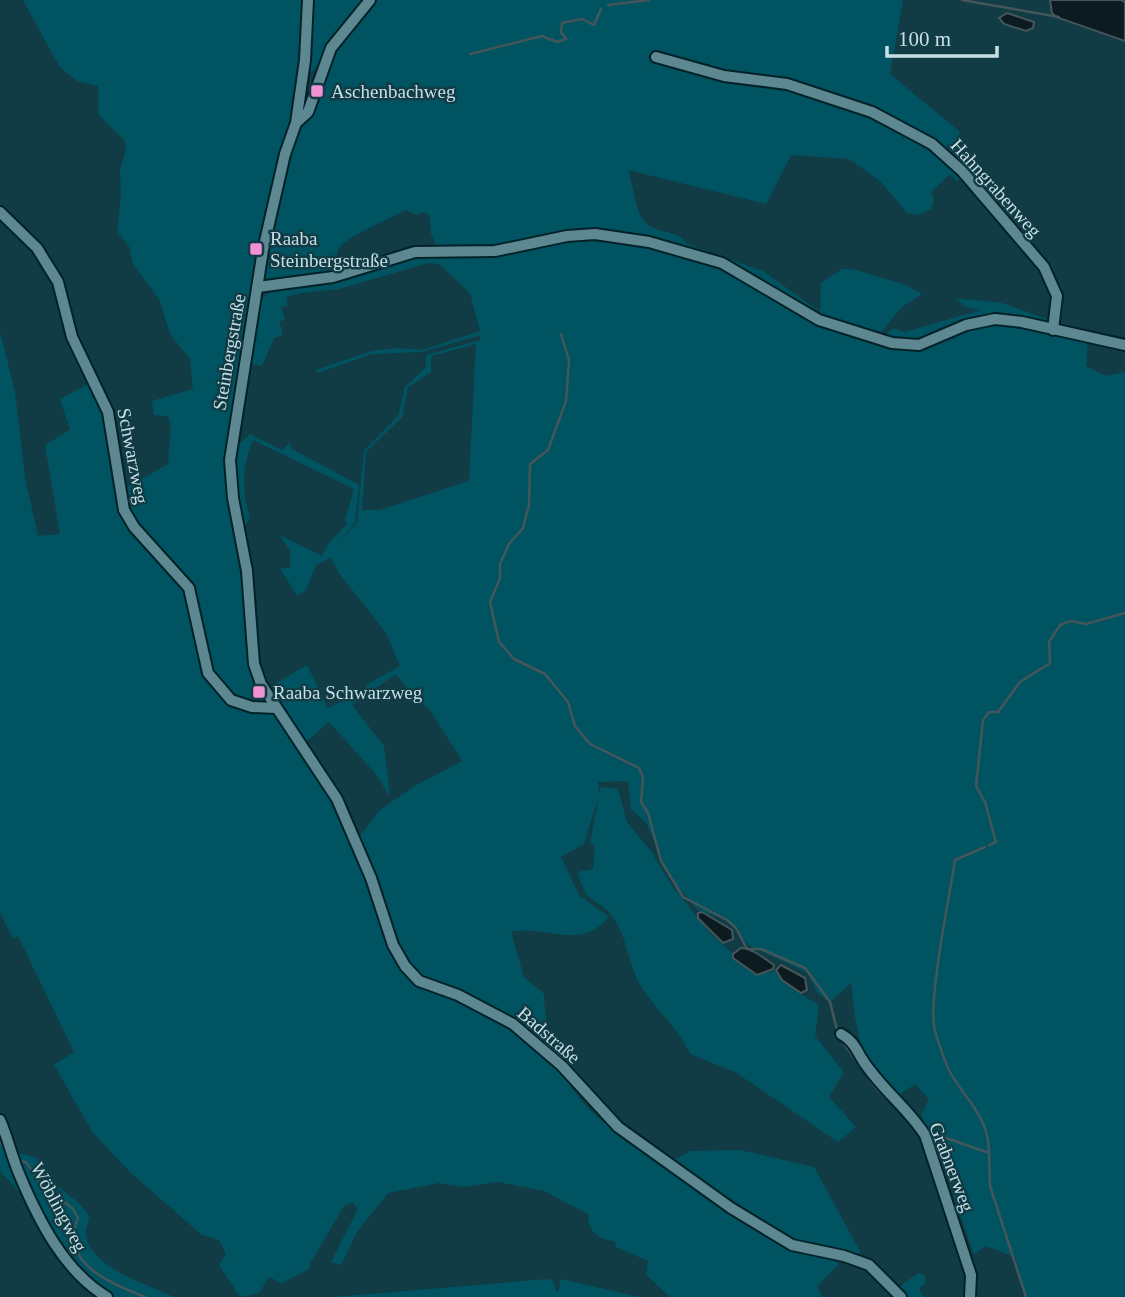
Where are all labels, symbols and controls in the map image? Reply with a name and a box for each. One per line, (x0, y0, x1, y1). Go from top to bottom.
scale bar (887, 14, 997, 58)
text: 100 m (898, 27, 951, 51)
place label: Aschenbachweg (331, 81, 456, 102)
marker: Aschenbachweg (309, 83, 325, 99)
street label: Hahngrabenweg (947, 135, 1046, 242)
place label: Raaba Steinbergstraße (270, 228, 388, 271)
marker: Raaba Steinbergstraße (248, 241, 264, 257)
street label: Steinbergstraße (208, 292, 250, 412)
street label: Schwarzweg (113, 406, 153, 506)
place label: Raaba Schwarzweg (273, 682, 423, 703)
marker: Raaba Schwarzweg (251, 684, 267, 700)
street label: Badstraße (513, 1002, 585, 1068)
street label: Grabnerweg (925, 1119, 979, 1215)
street label: Wöblingweg (27, 1159, 92, 1256)

